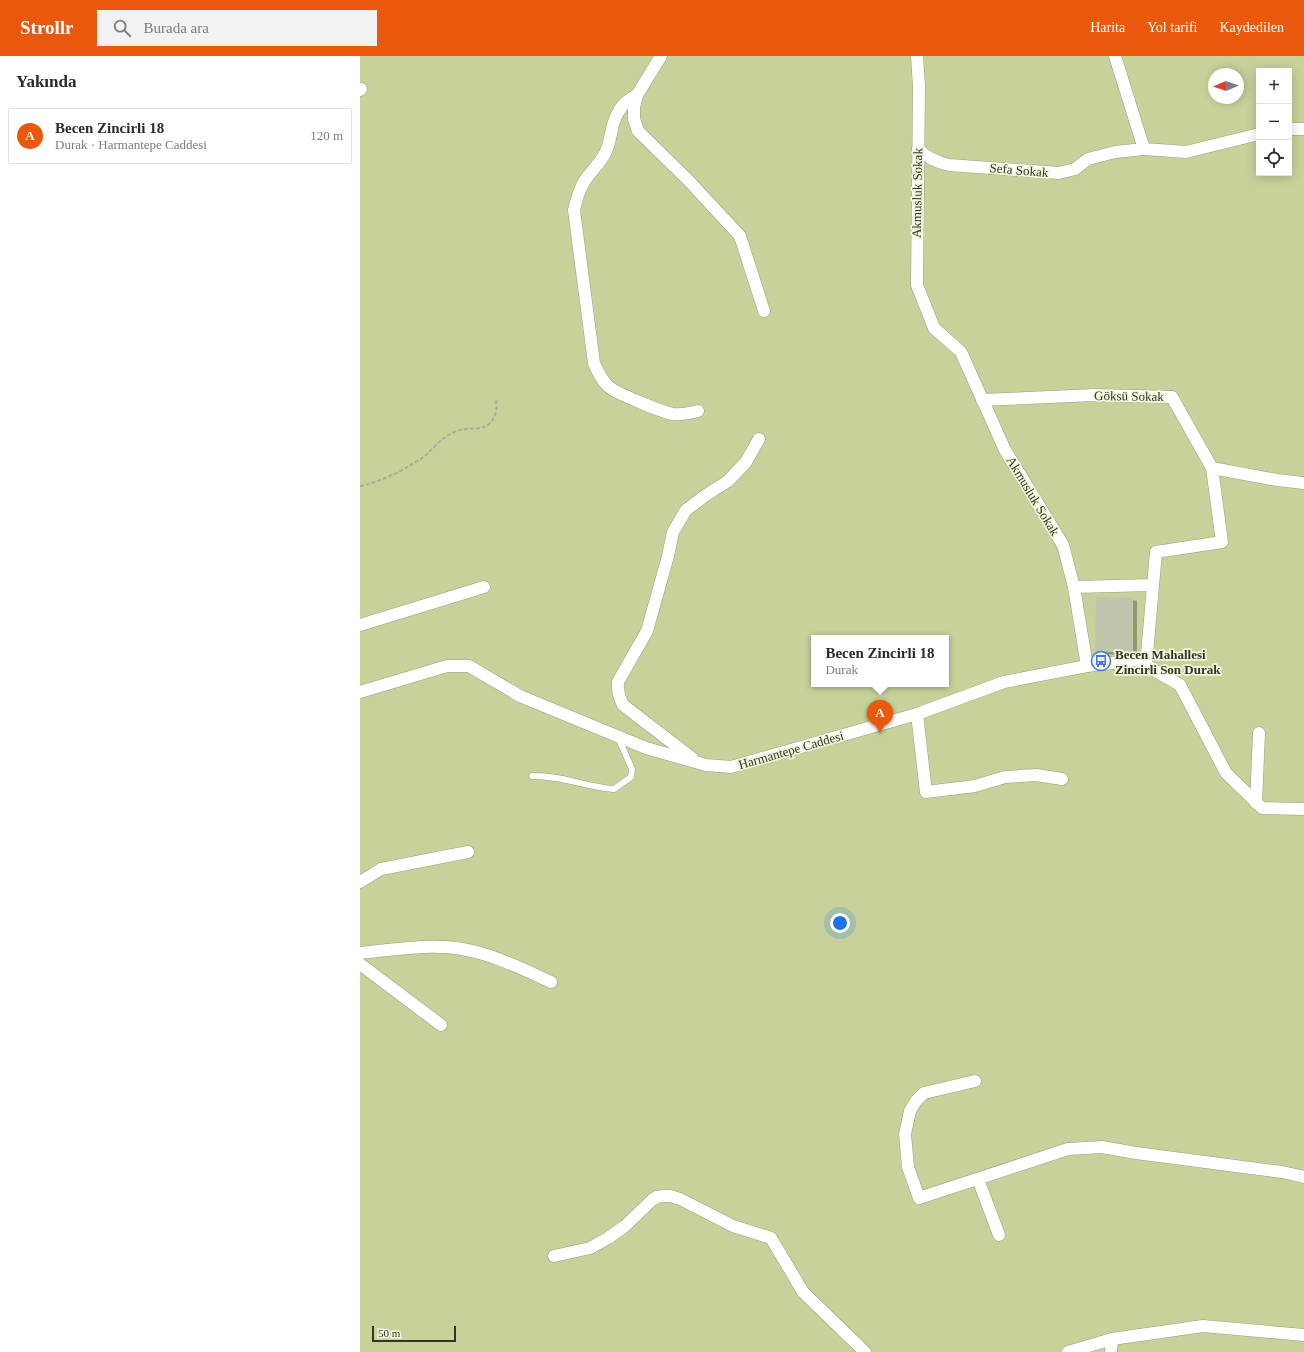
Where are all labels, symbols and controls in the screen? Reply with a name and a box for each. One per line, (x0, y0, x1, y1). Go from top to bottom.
search box (97, 10, 377, 46)
text: Strollr (20, 17, 73, 38)
icon: search (111, 17, 133, 39)
text: Burada ara (143, 20, 209, 36)
text: Harita (1090, 20, 1125, 35)
text: Yol tarifi (1147, 20, 1197, 35)
text: Kaydedilen (1219, 20, 1284, 35)
north arrow (1208, 68, 1244, 104)
map controls (1256, 68, 1292, 176)
button: + (1256, 68, 1292, 104)
text: Yakında (16, 72, 76, 91)
button: − (1256, 104, 1292, 140)
text: Becen Zincirli 18 (55, 120, 164, 136)
text: A (25, 128, 35, 143)
text: 120 m (310, 128, 343, 143)
text: Durak · Harmantepe Caddesi (55, 137, 207, 152)
button: locate (1256, 140, 1292, 176)
street label: Akmusluk Sokak (909, 147, 925, 238)
street label: Sefa Sokak (989, 160, 1049, 180)
street label: Göksü Sokak (1094, 388, 1164, 404)
street label: Akmusluk Sokak (1003, 454, 1063, 539)
popup (811, 635, 949, 687)
text: Becen Zincirli 18 (825, 645, 935, 661)
place label: Becen Mahallesi Zincirli Son Durak (1115, 647, 1221, 677)
bus stop icon: Becen Mahallesi Zincirli Son Durak (1090, 650, 1112, 672)
text: Durak (825, 662, 858, 677)
pin: A (867, 700, 893, 733)
street label: Harmantepe Caddesi (737, 728, 846, 772)
your location (830, 913, 850, 933)
scale bar (372, 1324, 456, 1343)
text: 50 m (378, 1327, 400, 1339)

